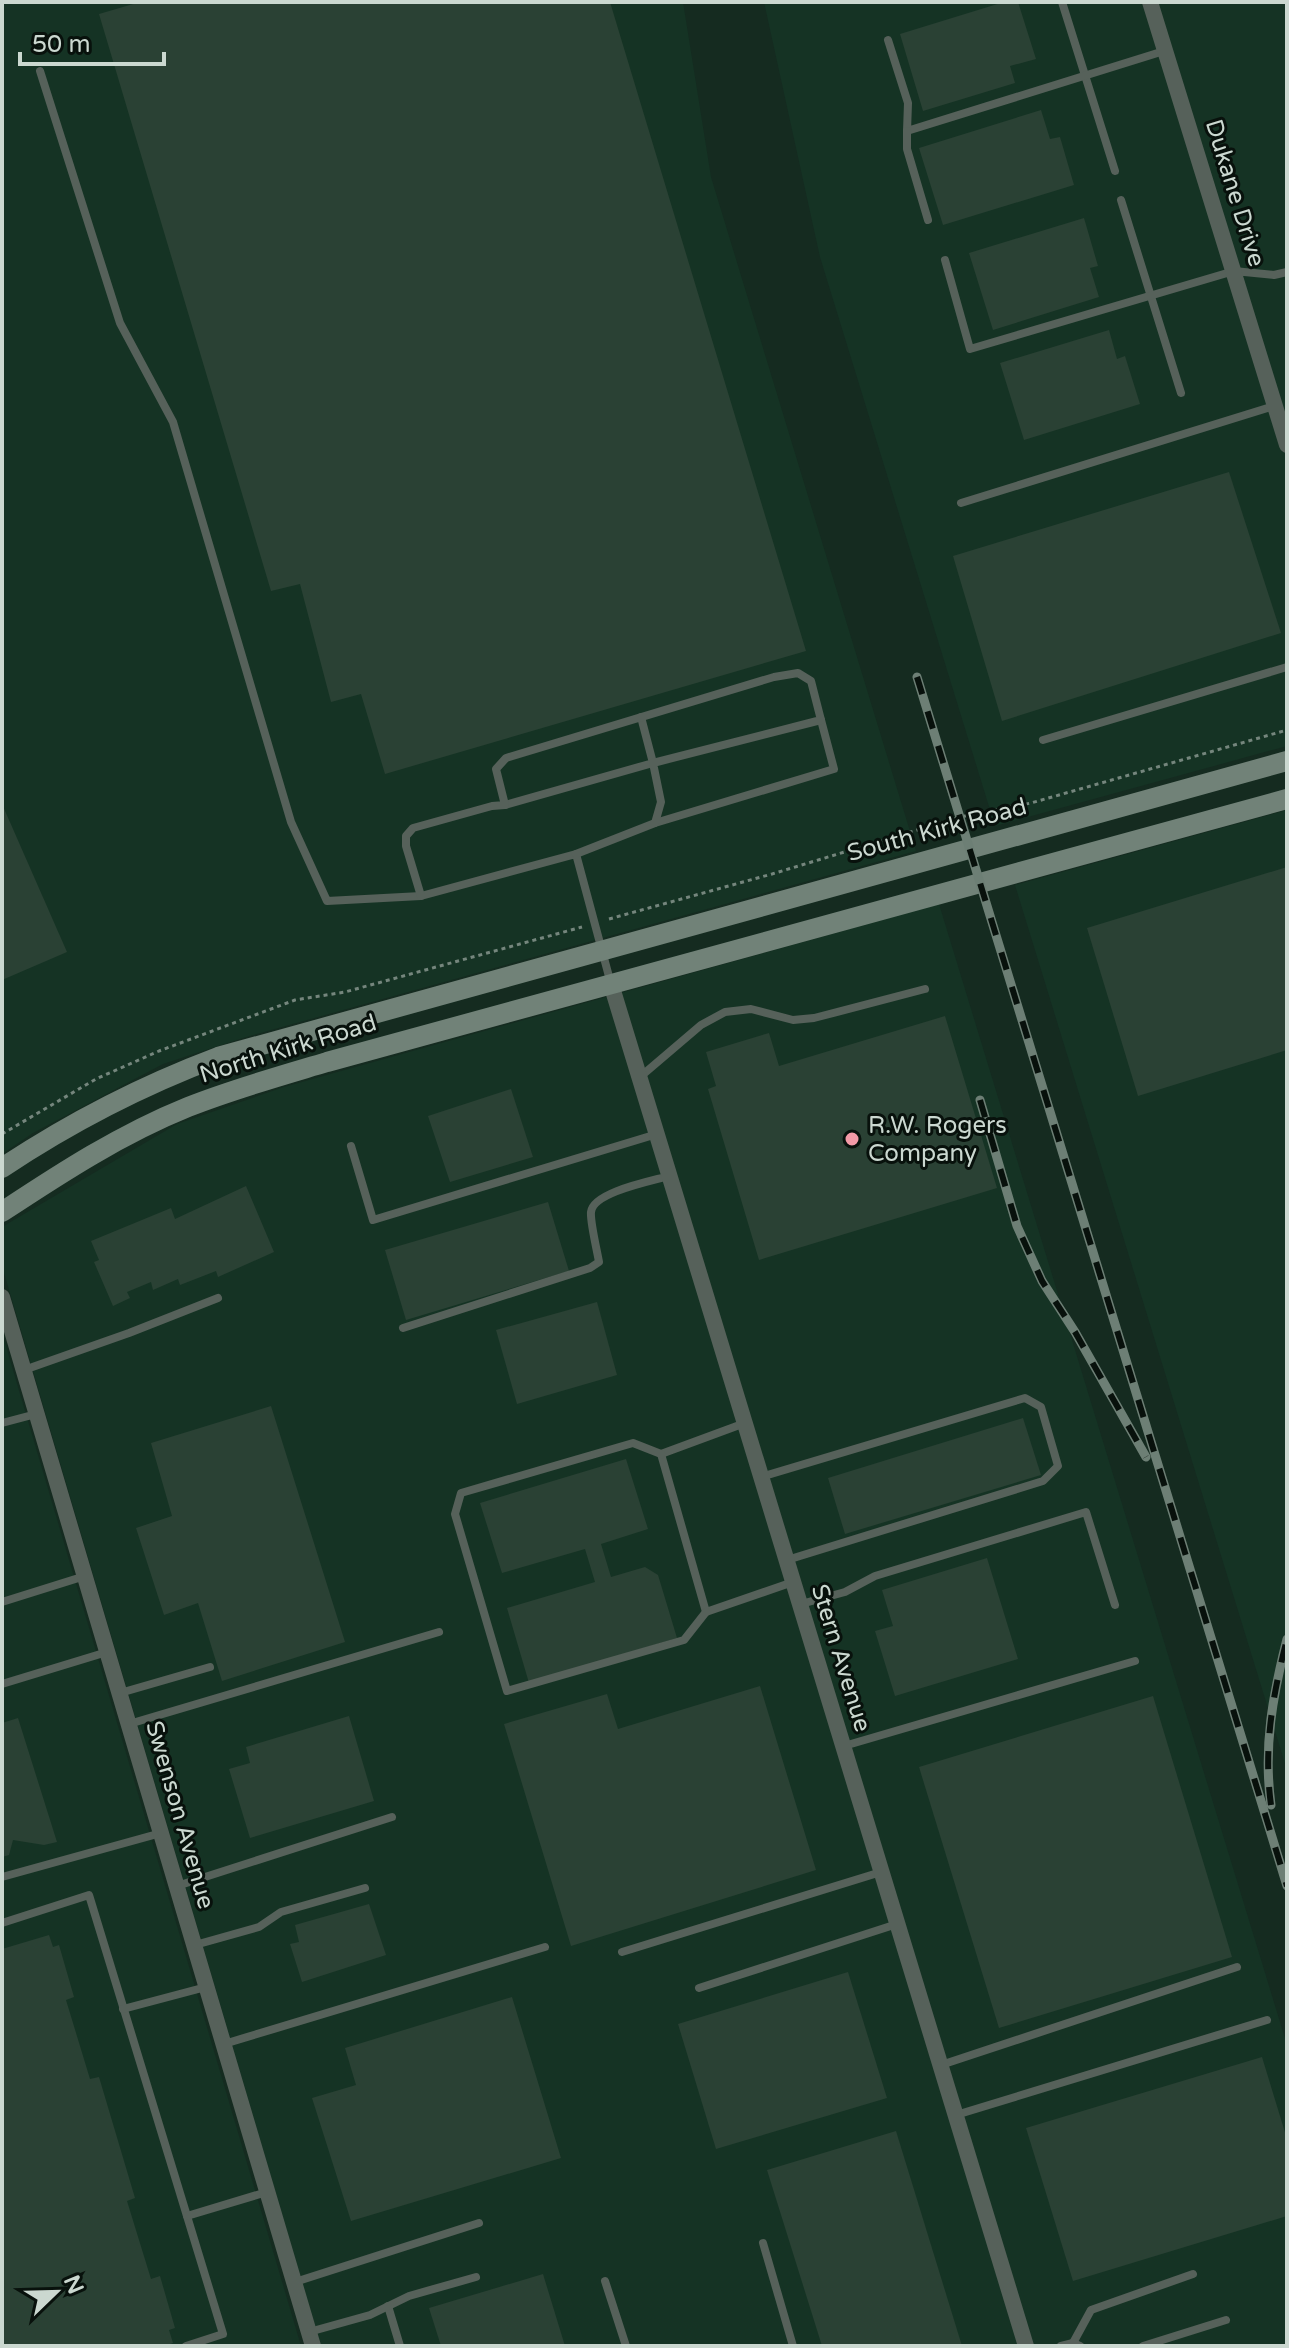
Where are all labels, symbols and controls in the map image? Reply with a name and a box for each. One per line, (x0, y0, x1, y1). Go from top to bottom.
scale bar (20, 16, 164, 66)
text: 50 m (32, 30, 90, 59)
street label: Dukane Drive (1199, 116, 1271, 270)
street label: South Kirk Road (844, 792, 1030, 868)
street label: North Kirk Road (196, 1008, 380, 1090)
place label: R.W. Rogers Company (868, 1111, 1007, 1168)
marker: R.W. Rogers Company (843, 1130, 861, 1148)
street label: Stern Avenue (805, 1581, 877, 1735)
street label: Swenson Avenue (139, 1718, 221, 1912)
north arrow (16, 2252, 96, 2332)
text: N (58, 2271, 89, 2298)

